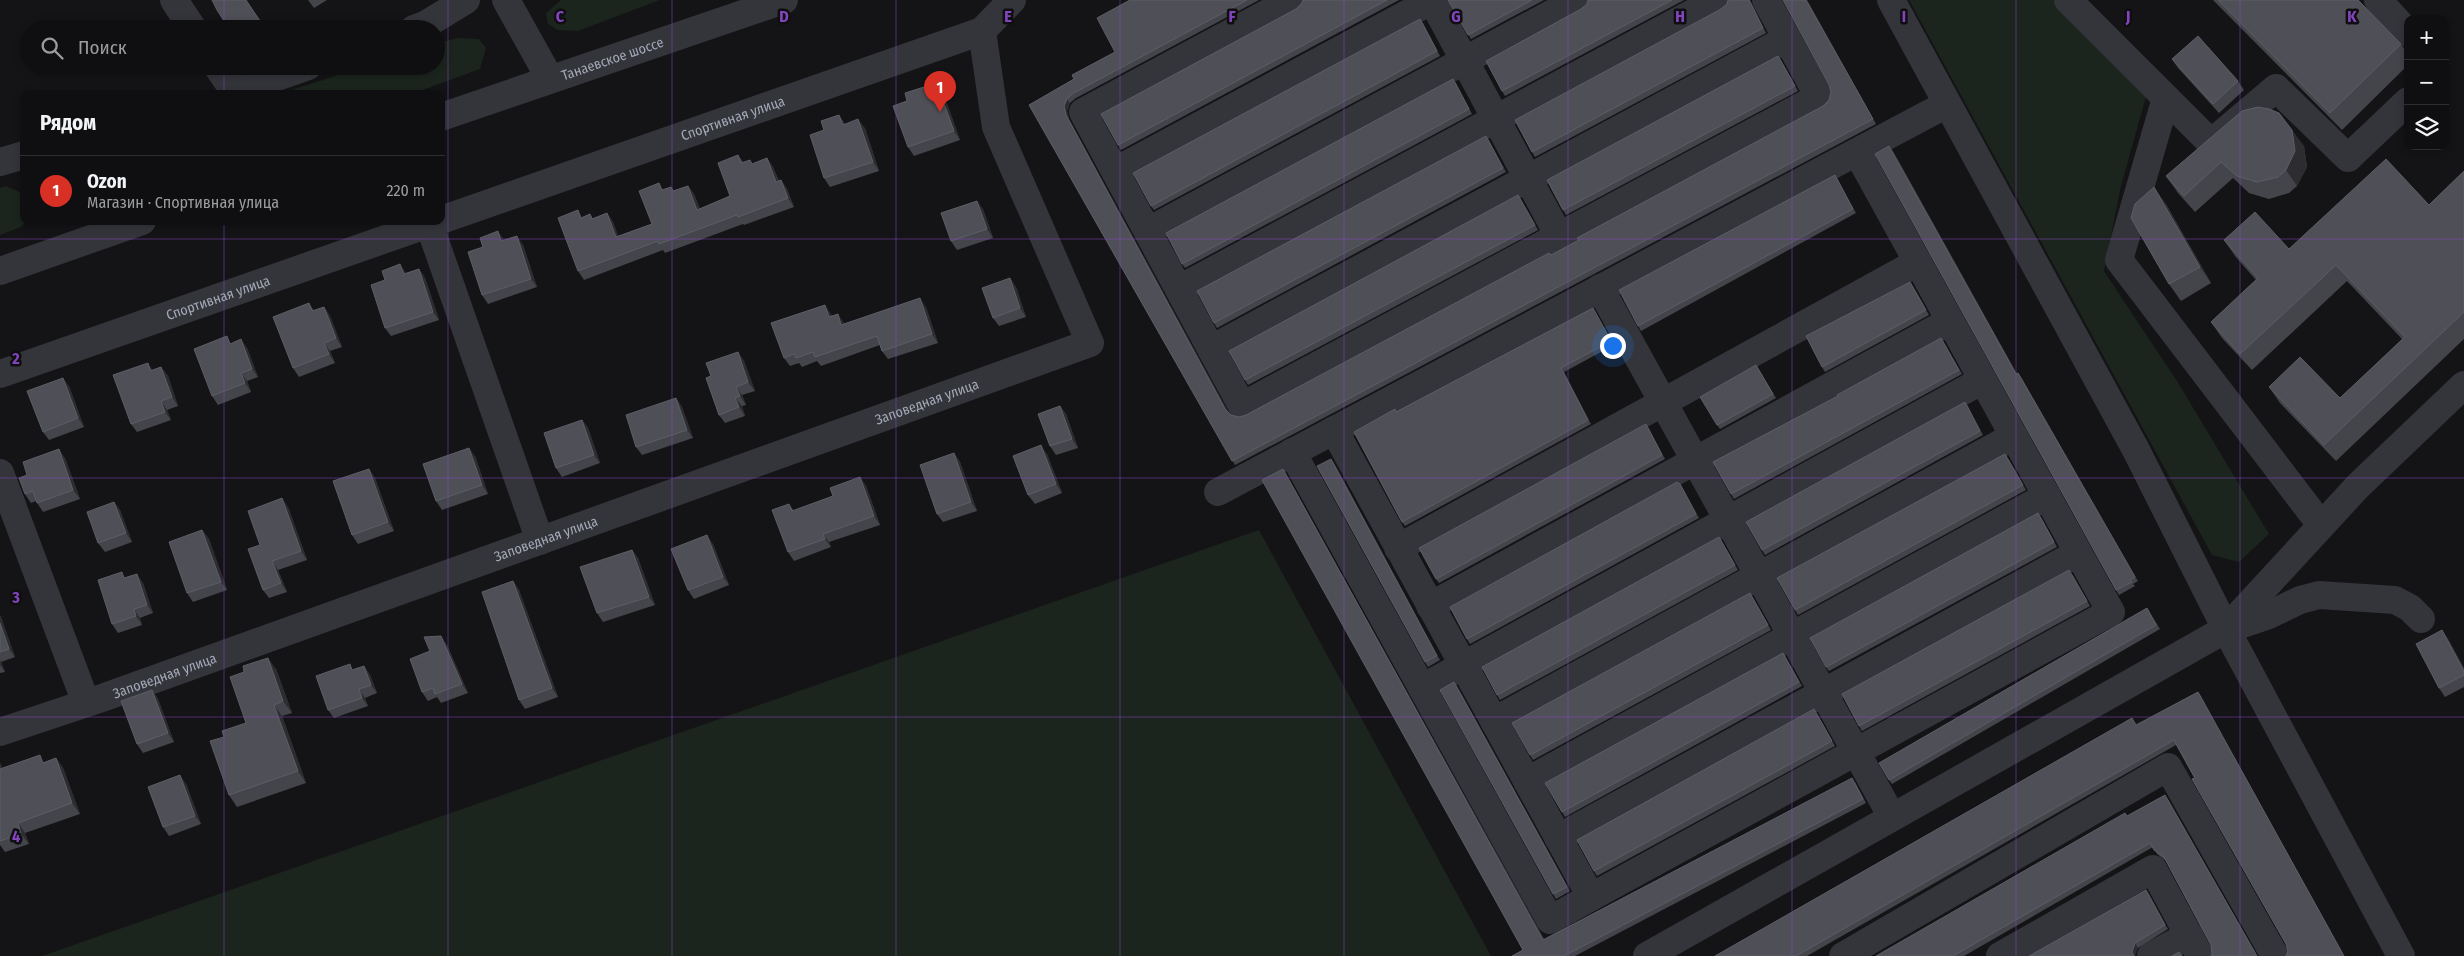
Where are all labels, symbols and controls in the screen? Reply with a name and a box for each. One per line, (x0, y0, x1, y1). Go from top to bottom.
text: C (556, 7, 565, 26)
text: D (779, 7, 789, 26)
text: E (1004, 7, 1012, 26)
text: F (1228, 7, 1236, 26)
text: G (1451, 7, 1461, 26)
text: H (1675, 7, 1685, 26)
text: I (1902, 7, 1906, 26)
text: J (2125, 7, 2130, 26)
text: K (2347, 7, 2357, 26)
map controls (2404, 15, 2449, 150)
button: + (2404, 15, 2449, 60)
search box (20, 20, 445, 75)
icon: search (38, 34, 66, 62)
street label: Танаевское шоссе (559, 34, 666, 84)
text: Поиск (78, 36, 127, 59)
button: − (2404, 60, 2449, 105)
pin: 1 (924, 71, 956, 112)
street label: Спортивная улица (679, 93, 787, 145)
button: layers (2404, 105, 2449, 150)
text: Рядом (40, 110, 96, 136)
text: Ozon (87, 170, 127, 193)
text: 1 (53, 181, 59, 200)
text: 220 m (386, 181, 425, 200)
text: Магазин · Спортивная улица (87, 193, 279, 212)
street label: Спортивная улица (164, 272, 272, 324)
your location (1600, 333, 1626, 359)
text: 2 (11, 349, 20, 368)
street label: Заповедная улица (873, 376, 981, 428)
street label: Заповедная улица (492, 513, 600, 565)
text: 3 (11, 588, 20, 607)
street label: Заповедная улица (111, 650, 219, 702)
text: 4 (12, 827, 20, 846)

